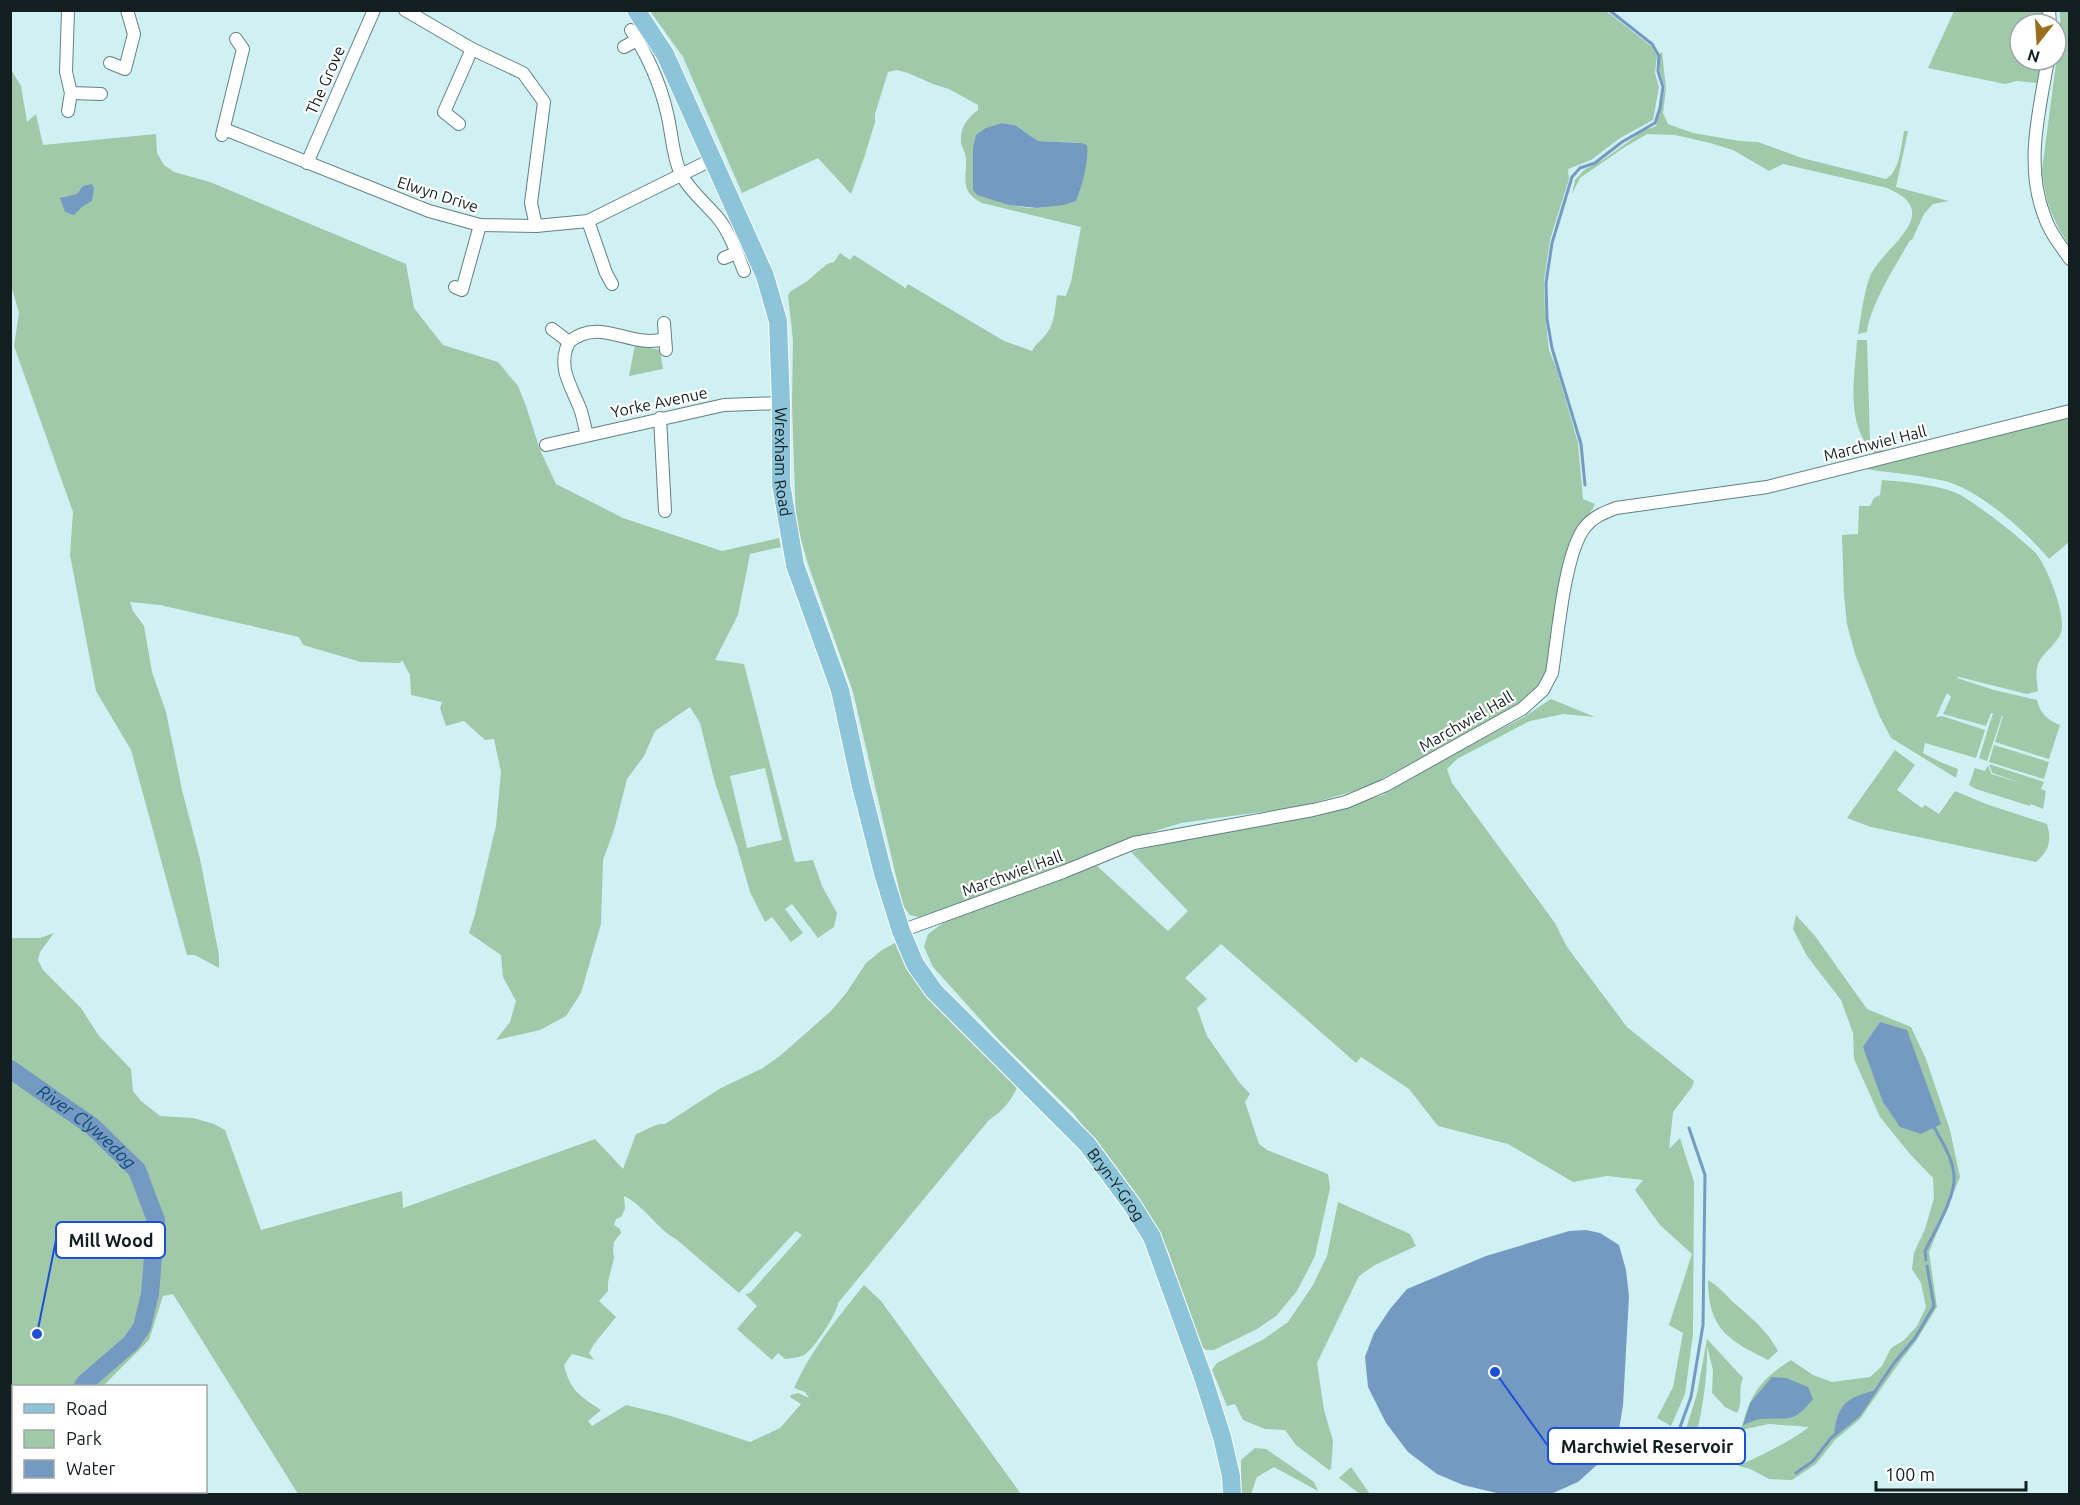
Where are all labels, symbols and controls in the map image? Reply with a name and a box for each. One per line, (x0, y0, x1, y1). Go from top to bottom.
north arrow (2008, 12, 2068, 72)
street label: The Grove (302, 43, 348, 117)
text: N (2025, 46, 2042, 67)
street label: Elwyn Drive (395, 172, 481, 216)
street label: Yorke Avenue (609, 383, 709, 421)
street label: Wrexham Road (771, 407, 795, 518)
street label: Marchwiel Hall (1822, 422, 1928, 464)
street label: Marchwiel Hall (1416, 687, 1516, 755)
street label: Marchwiel Hall (959, 847, 1065, 899)
water label: River Clywedog (34, 1080, 141, 1172)
street label: Bryn-Y-Grog (1084, 1144, 1149, 1224)
callout: Mill Wood (56, 1222, 165, 1258)
text: Mill Wood (68, 1230, 154, 1250)
legend (12, 1385, 207, 1493)
text: Road (66, 1398, 108, 1418)
text: Park (66, 1428, 102, 1448)
callout: Marchwiel Reservoir (1548, 1428, 1745, 1464)
text: Marchwiel Reservoir (1561, 1436, 1734, 1456)
scale bar (1876, 1454, 2026, 1492)
text: Water (66, 1458, 116, 1478)
text: 100 m (1885, 1464, 1935, 1484)

